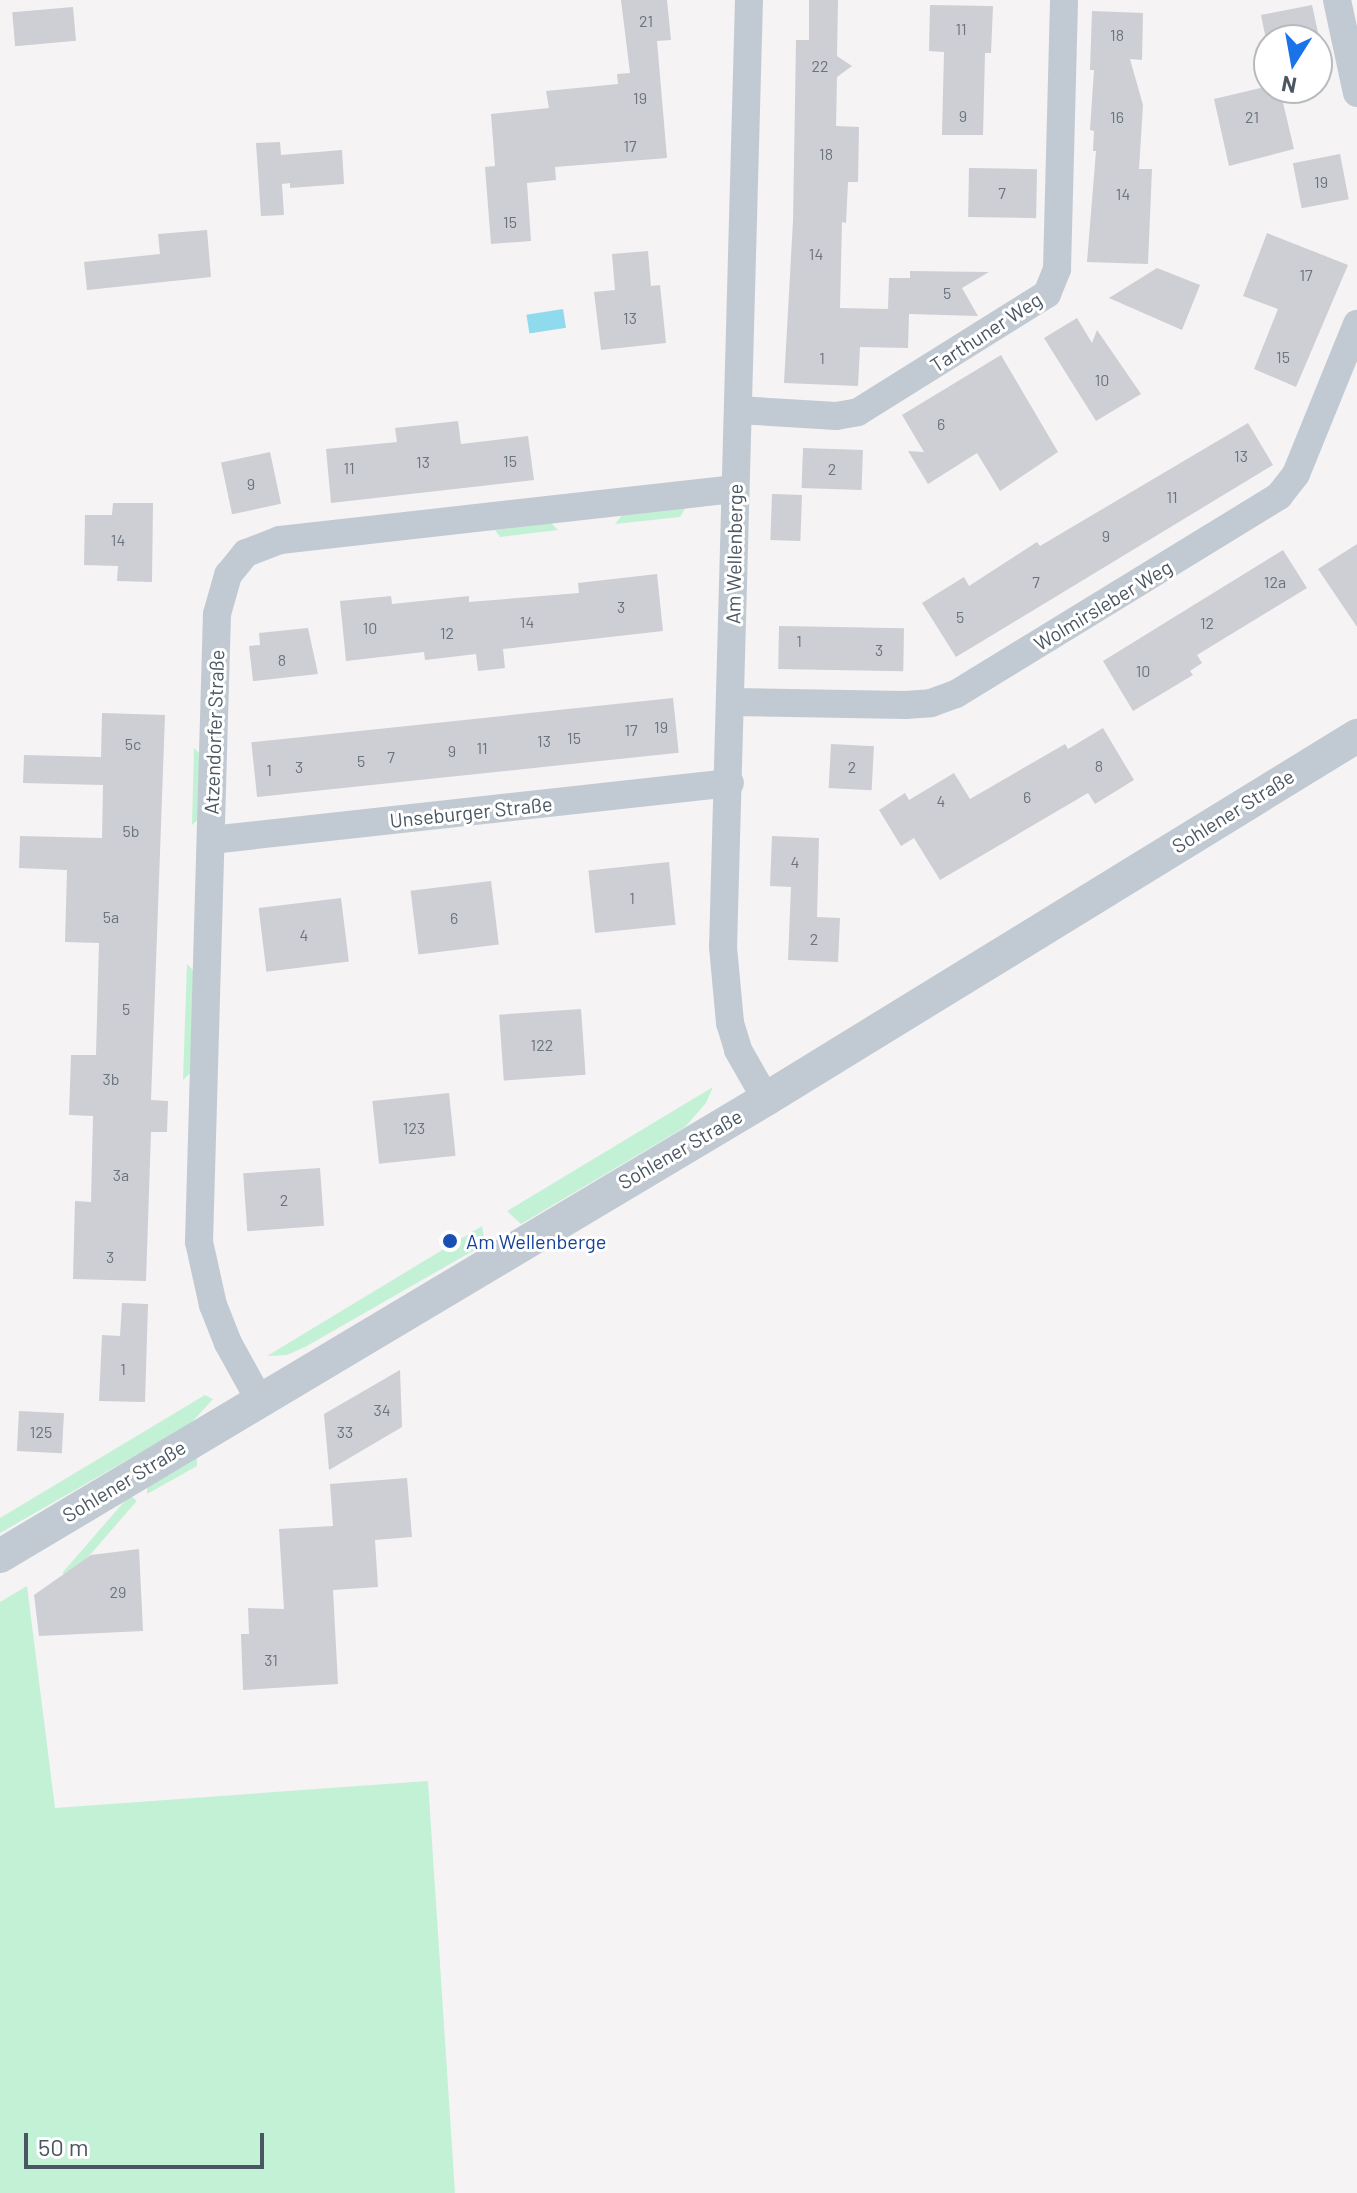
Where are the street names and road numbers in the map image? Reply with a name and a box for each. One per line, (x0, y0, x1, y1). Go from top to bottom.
street label: Tarthuner Weg (926, 287, 1046, 377)
street label: Am Wellenberge (721, 484, 747, 624)
street label: Wolmirsleber Weg (1030, 554, 1176, 656)
street label: Atzendorfer Straße (199, 649, 229, 815)
street label: Sohlener Straße (1168, 764, 1298, 858)
street label: Unseburger Straße (388, 792, 554, 832)
street label: Sohlener Straße (614, 1104, 746, 1194)
street label: Sohlener Straße (58, 1435, 190, 1527)

